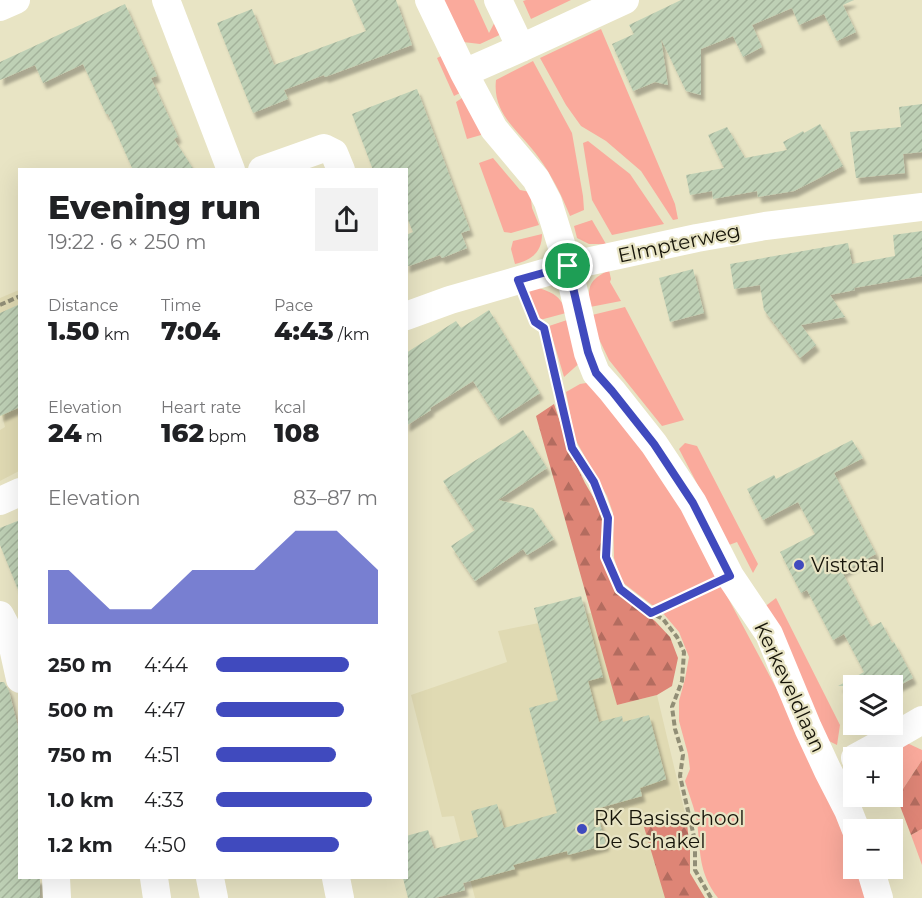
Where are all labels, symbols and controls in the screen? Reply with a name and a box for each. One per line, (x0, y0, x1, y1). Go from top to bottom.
text: Evening run (48, 187, 261, 227)
button: share (315, 188, 378, 251)
street label: Elmpterweg (615, 218, 743, 268)
text: 19:22 · 6 × 250 m (48, 230, 206, 254)
pin (542, 240, 593, 291)
icon: arrive (551, 249, 584, 282)
text: Distance (48, 296, 118, 315)
text: Time (161, 296, 201, 315)
text: Pace (274, 296, 313, 315)
text: 1.50 (48, 315, 99, 347)
text: 7:04 (161, 315, 220, 347)
text: 4:43 (274, 315, 334, 347)
text: km (99, 325, 130, 344)
text: /km (334, 325, 370, 344)
text: Elevation (48, 398, 122, 417)
text: Heart rate (161, 398, 241, 417)
text: kcal (274, 398, 306, 417)
text: 24 (48, 417, 82, 449)
text: 162 (161, 417, 204, 449)
text: 108 (274, 417, 320, 449)
text: m (82, 427, 103, 446)
text: bpm (204, 427, 247, 446)
text: Elevation (48, 486, 140, 510)
text: 83–87 m (293, 486, 378, 510)
place label: Vistotal (811, 553, 885, 577)
marker: Vistotal (792, 558, 806, 572)
street label: Kerkeveldlaan (749, 618, 831, 756)
text: 250 m (48, 653, 112, 677)
text: 4:44 (144, 653, 188, 677)
map controls (843, 675, 903, 879)
button: layers (843, 675, 903, 735)
text: 500 m (48, 698, 114, 722)
text: 4:47 (144, 698, 186, 722)
text: 750 m (48, 743, 112, 767)
text: 4:51 (144, 743, 180, 767)
button: + (843, 747, 903, 807)
text: 1.0 km (48, 788, 114, 812)
text: 4:33 (144, 788, 184, 812)
place label: RK Basisschool De Schakel (594, 806, 745, 853)
button: − (843, 819, 903, 879)
marker: RK Basisschool De Schakel (575, 822, 589, 836)
text: 1.2 km (48, 833, 113, 857)
text: 4:50 (144, 833, 186, 857)

